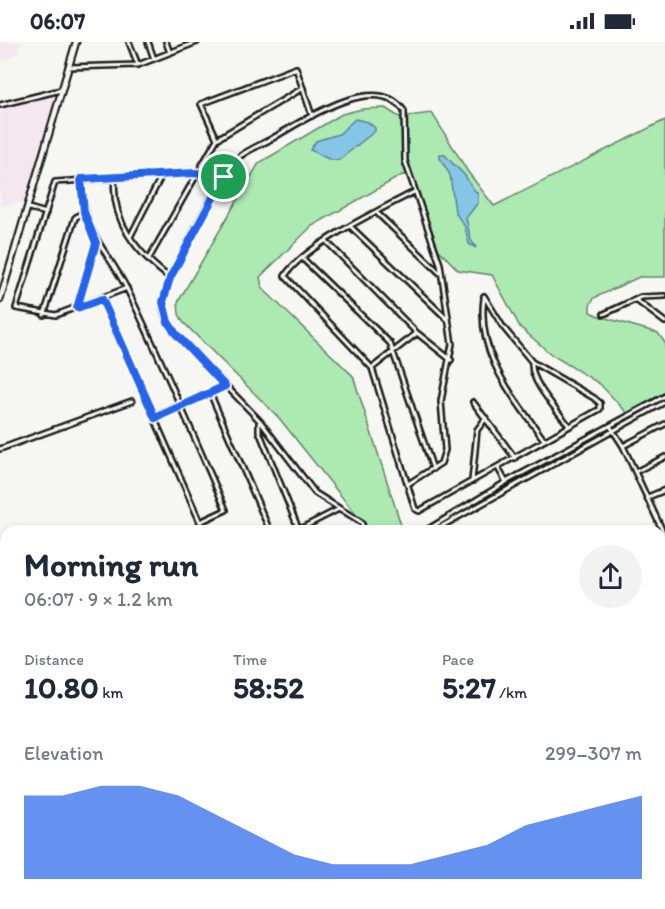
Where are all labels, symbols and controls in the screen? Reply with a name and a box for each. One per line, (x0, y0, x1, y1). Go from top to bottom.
text: 06:07 (30, 8, 85, 35)
pin (198, 151, 249, 202)
icon: arrive (207, 160, 240, 193)
text: Morning run (24, 545, 199, 584)
button: share (579, 545, 642, 608)
text: 06:07 · 9 × 1.2 km (24, 587, 173, 611)
text: Distance (24, 650, 84, 669)
text: Time (233, 650, 267, 669)
text: Pace (442, 650, 474, 669)
text: 10.80 (24, 669, 99, 706)
text: 58:52 (233, 669, 304, 706)
text: 5:27 (442, 669, 496, 706)
text: km (99, 683, 123, 702)
text: /km (496, 683, 527, 702)
text: Elevation (24, 741, 103, 765)
text: 299–307 m (545, 741, 642, 765)

